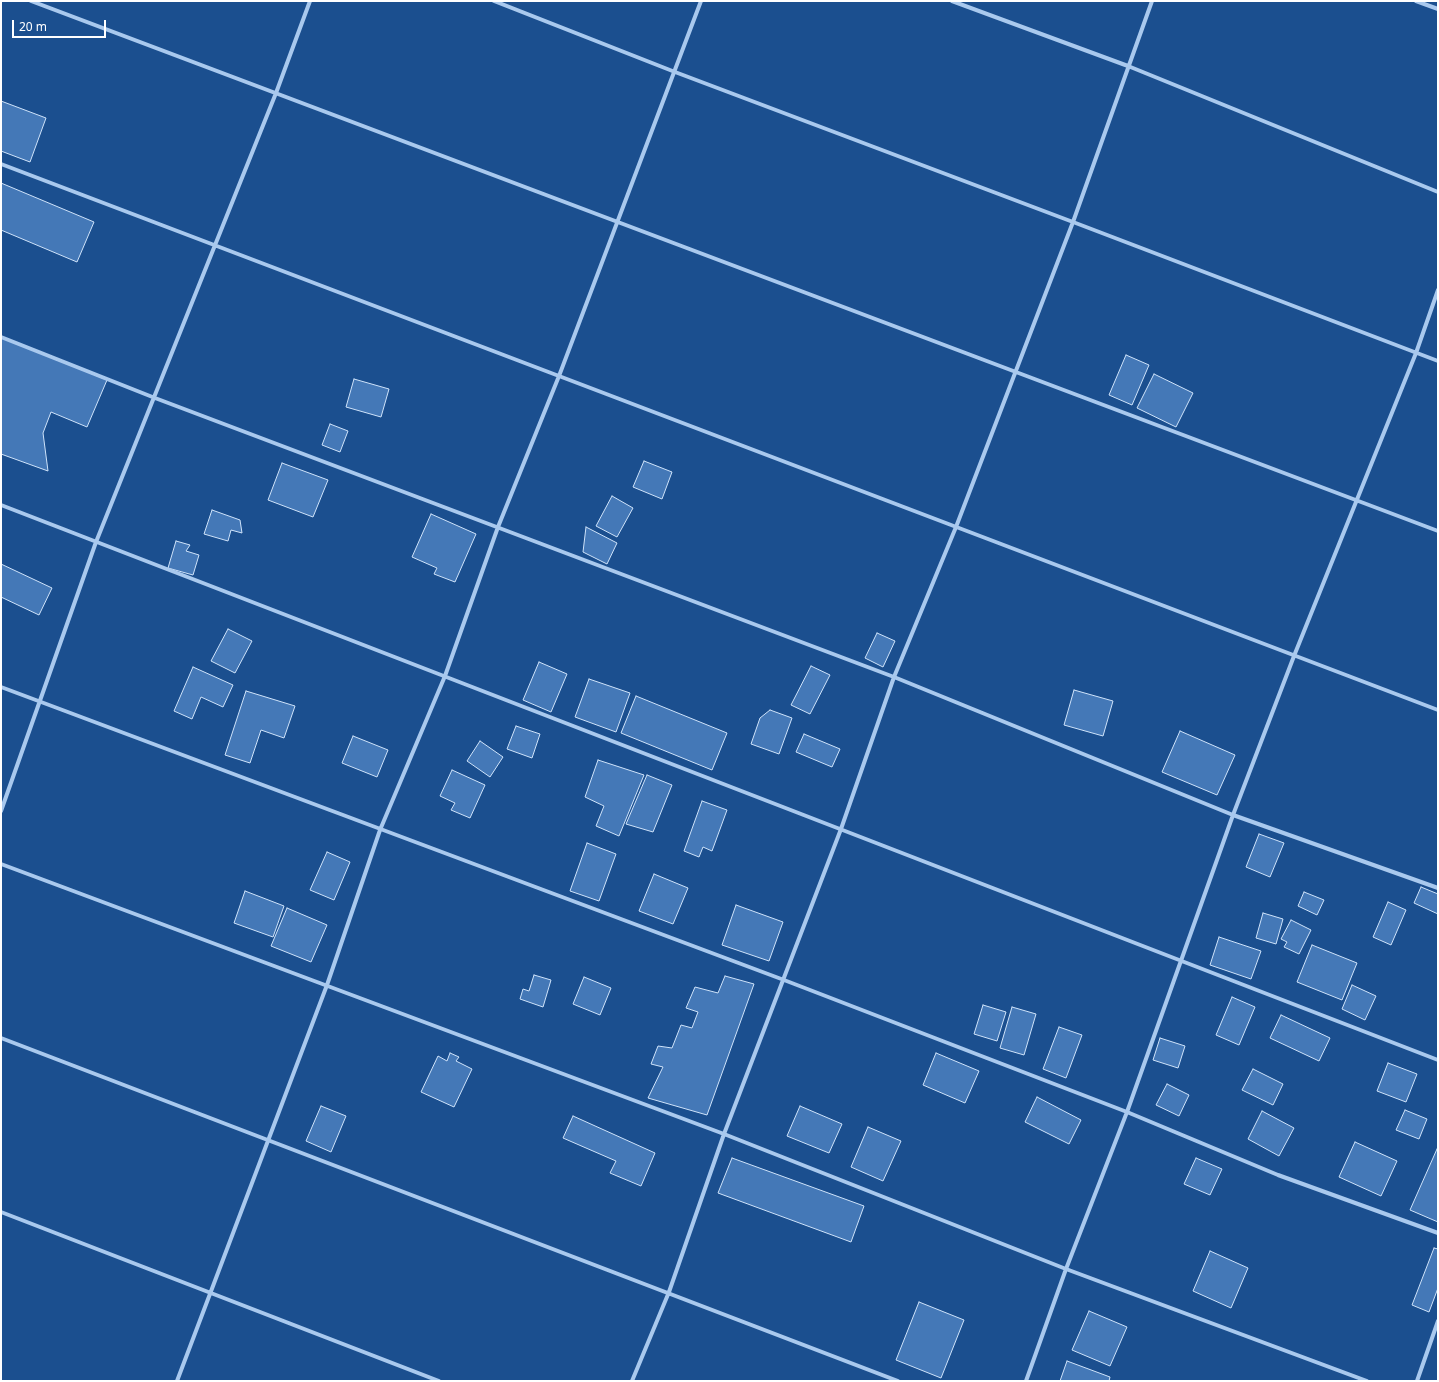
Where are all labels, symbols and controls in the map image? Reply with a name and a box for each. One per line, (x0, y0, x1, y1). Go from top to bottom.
scale bar (14, 12, 108, 38)
text: 20 m (19, 18, 47, 35)

